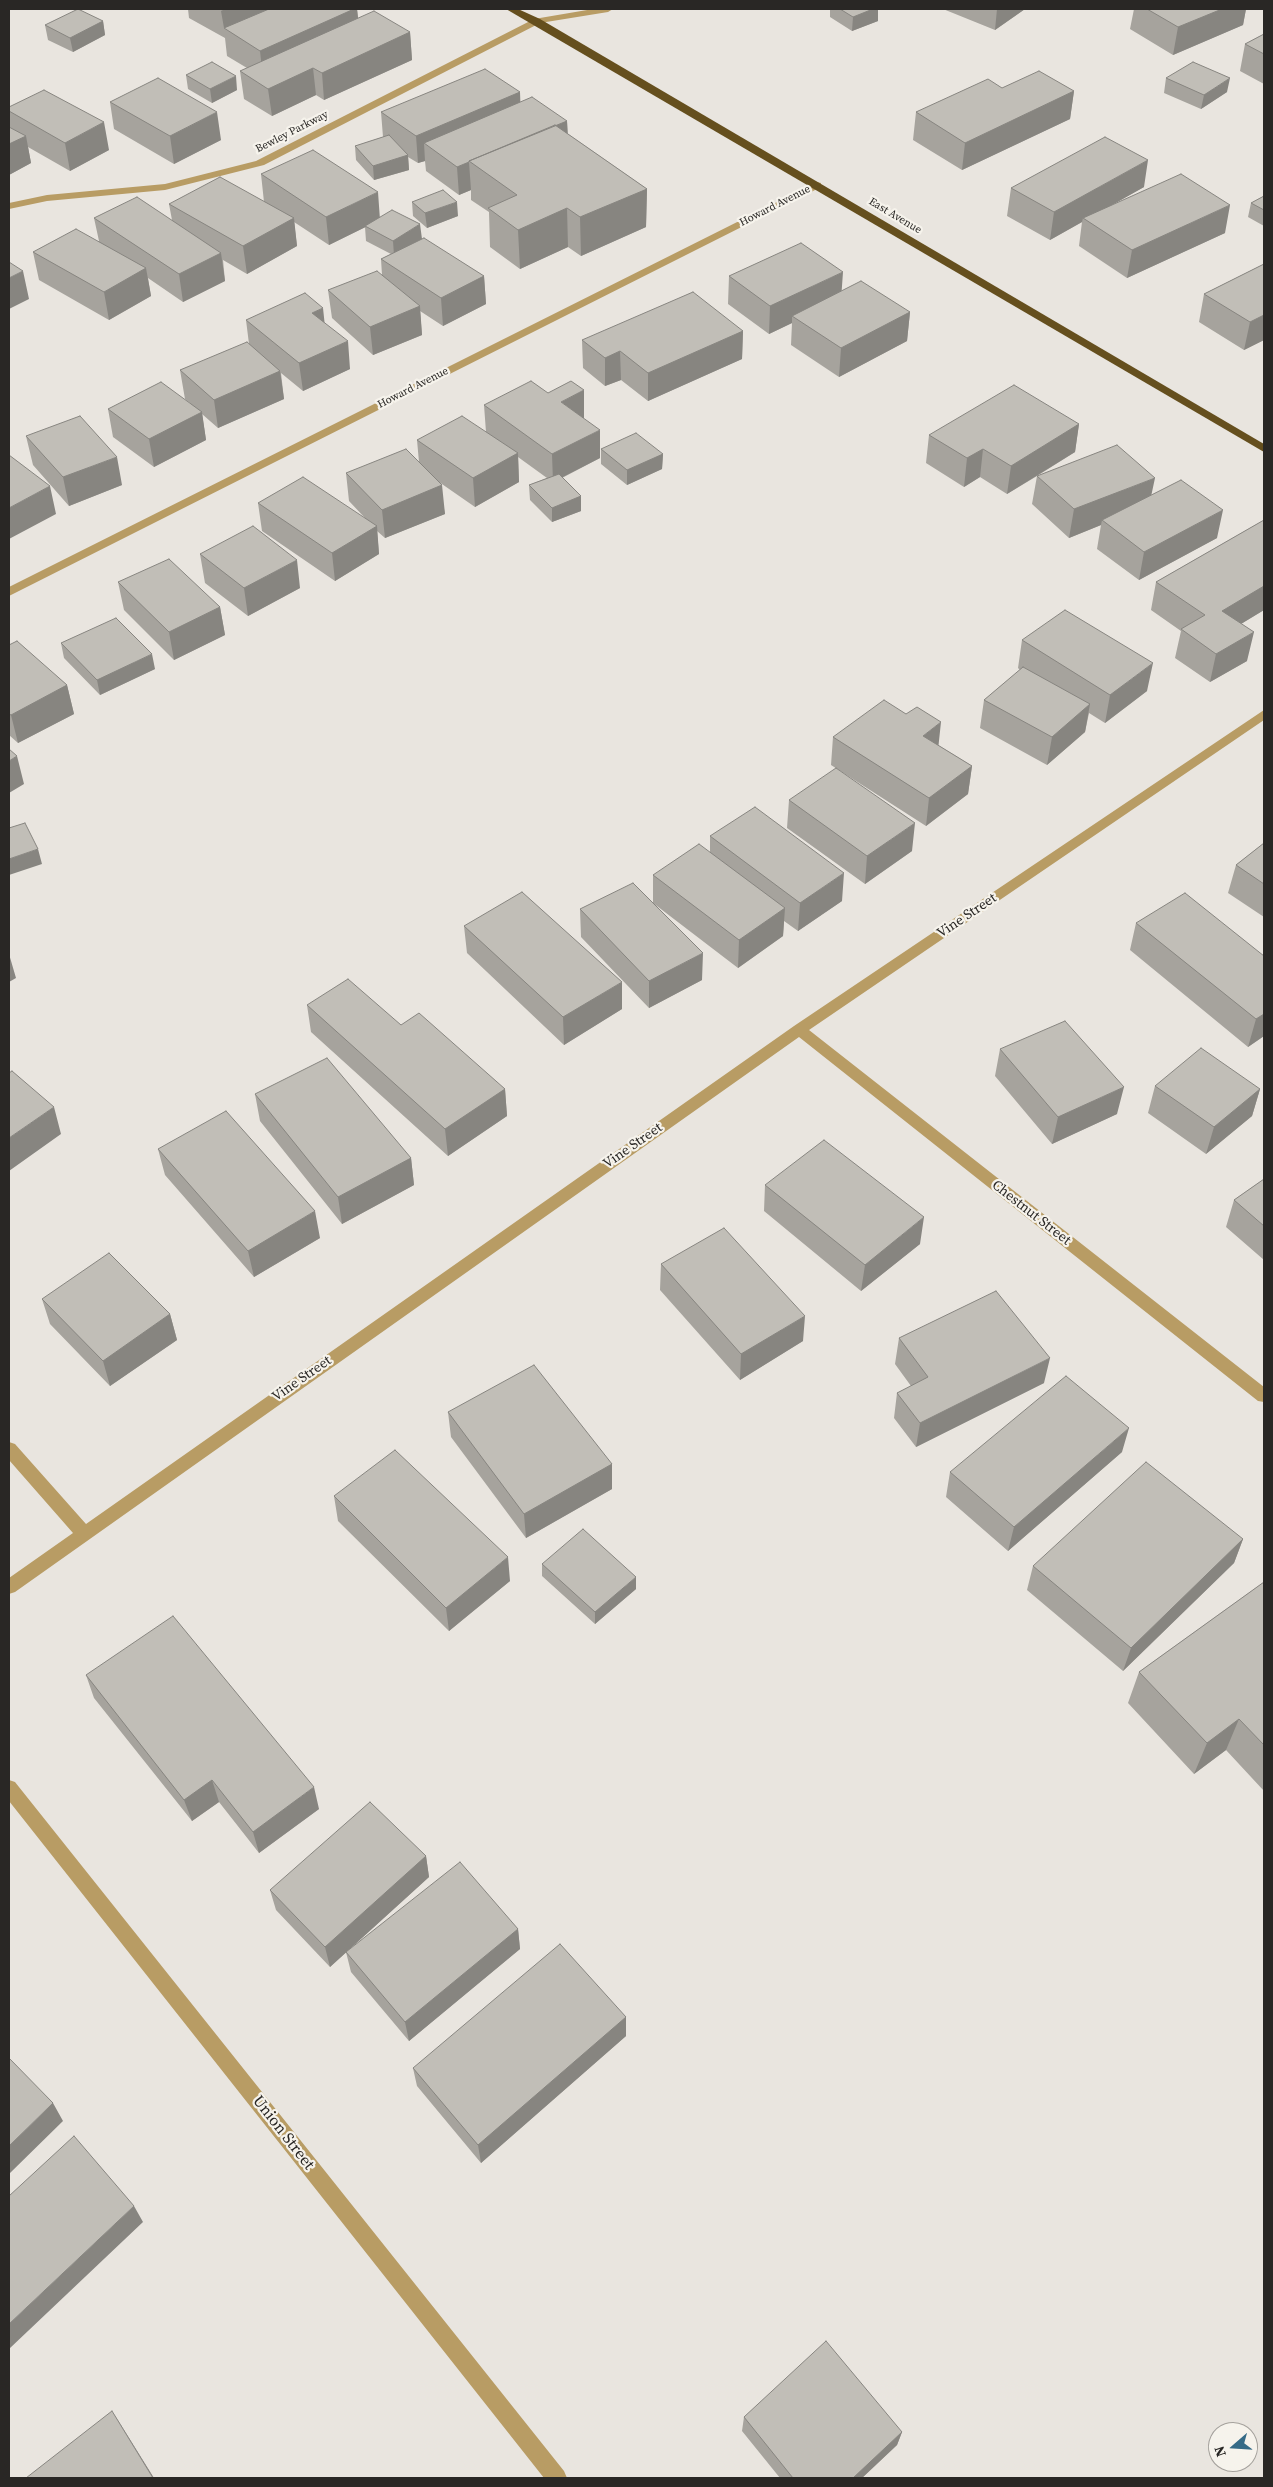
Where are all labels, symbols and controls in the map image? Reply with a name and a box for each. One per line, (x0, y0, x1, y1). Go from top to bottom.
street label: Bewley Parkway (254, 108, 330, 156)
street label: Howard Avenue (737, 182, 813, 230)
street label: East Avenue (866, 195, 924, 237)
street label: Howard Avenue (375, 364, 451, 412)
street label: Vine Street (934, 890, 1000, 942)
street label: Vine Street (600, 1120, 666, 1172)
street label: Chestnut Street (988, 1177, 1074, 1249)
street label: Vine Street (269, 1353, 335, 1405)
street label: Union Street (248, 2092, 318, 2174)
north arrow (1208, 2422, 1258, 2472)
text: N (1209, 2443, 1231, 2460)

